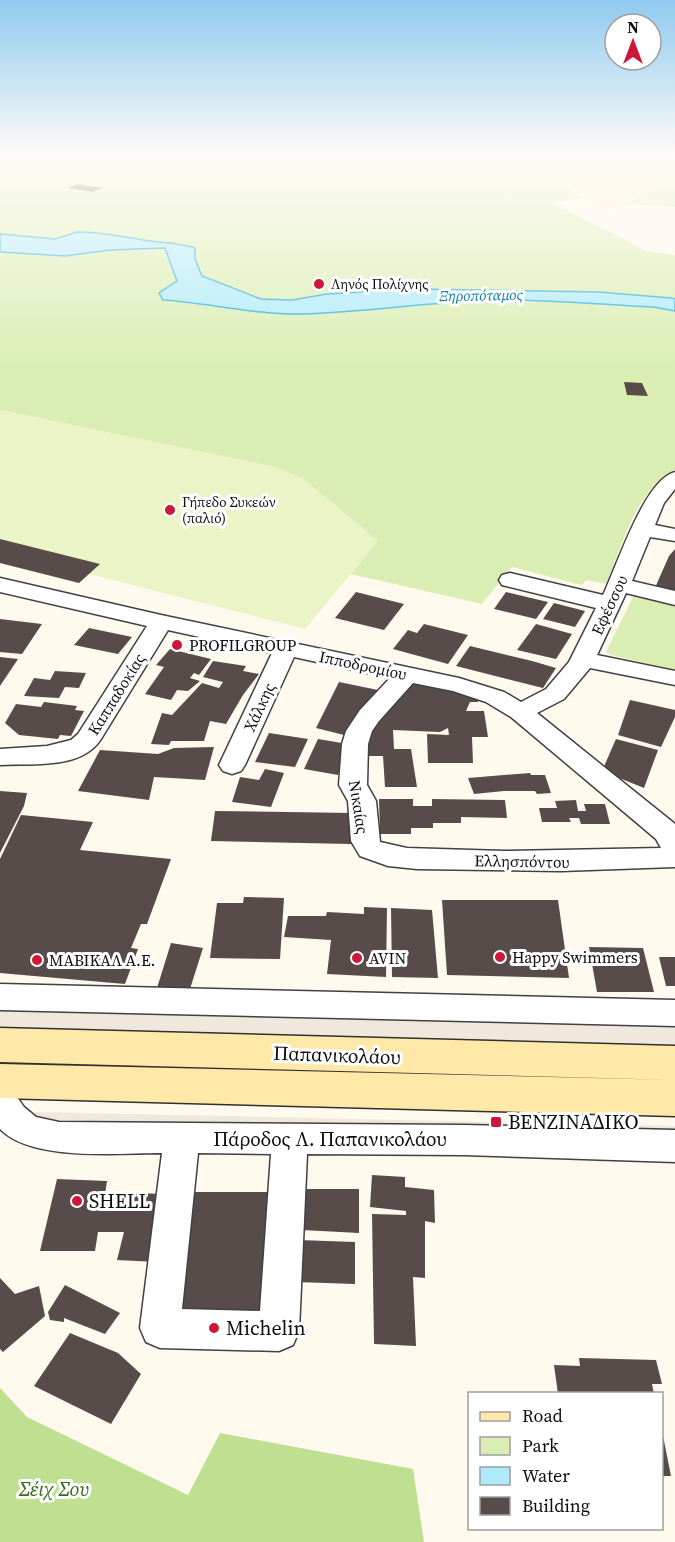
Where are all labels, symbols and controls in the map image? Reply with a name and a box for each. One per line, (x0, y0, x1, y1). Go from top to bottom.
north arrow (603, 12, 663, 72)
text: N (627, 16, 639, 38)
place label: Ληνός Πολίχνης (331, 274, 429, 294)
marker: Ληνός Πολίχνης (312, 277, 326, 291)
water label: Ξηροπόταμος (438, 284, 524, 306)
place label: Γήπεδο Συκεών (παλιό) (182, 492, 276, 528)
marker: Γήπεδο Συκεών (παλιό) (163, 503, 177, 517)
street label: Εφέσσου (586, 571, 632, 639)
place label: PROFILGROUP (189, 634, 297, 656)
marker: PROFILGROUP (170, 638, 184, 652)
street label: Ιπποδρομίου (317, 645, 409, 685)
street label: Καππαδοκίας (82, 649, 150, 739)
street label: Χάλκης (238, 679, 280, 735)
street label: Νικαίας (344, 779, 374, 835)
street label: Ελλησπόντου (474, 849, 570, 873)
place label: Happy Swimmers (512, 946, 638, 968)
place label: AVIN (369, 947, 406, 969)
place label: ΜΑΒΙΚΑΛ Α.Ε. (49, 949, 155, 971)
marker: Happy Swimmers (493, 950, 507, 964)
marker: AVIN (350, 951, 364, 965)
marker: ΜΑΒΙΚΑΛ Α.Ε. (30, 953, 44, 967)
street label: Παπανικολάου (273, 1039, 401, 1071)
place label: ΒΕΝΖΙΝΑΔΙΚΟ (508, 1108, 639, 1136)
marker: ΒΕΝΖΙΝΑΔΙΚΟ (489, 1115, 503, 1129)
street label: Πάροδος Λ. Παπανικολάου (213, 1125, 447, 1153)
place label: SHELL (89, 1187, 150, 1215)
marker: SHELL (70, 1194, 84, 1208)
place label: Michelin (226, 1314, 306, 1342)
marker: Michelin (207, 1321, 221, 1335)
legend (468, 1392, 663, 1530)
text: Road (522, 1403, 563, 1428)
text: Park (522, 1433, 559, 1458)
text: Water (522, 1463, 570, 1488)
park label: Σέιχ Σου (19, 1475, 89, 1503)
text: Building (522, 1493, 590, 1518)

